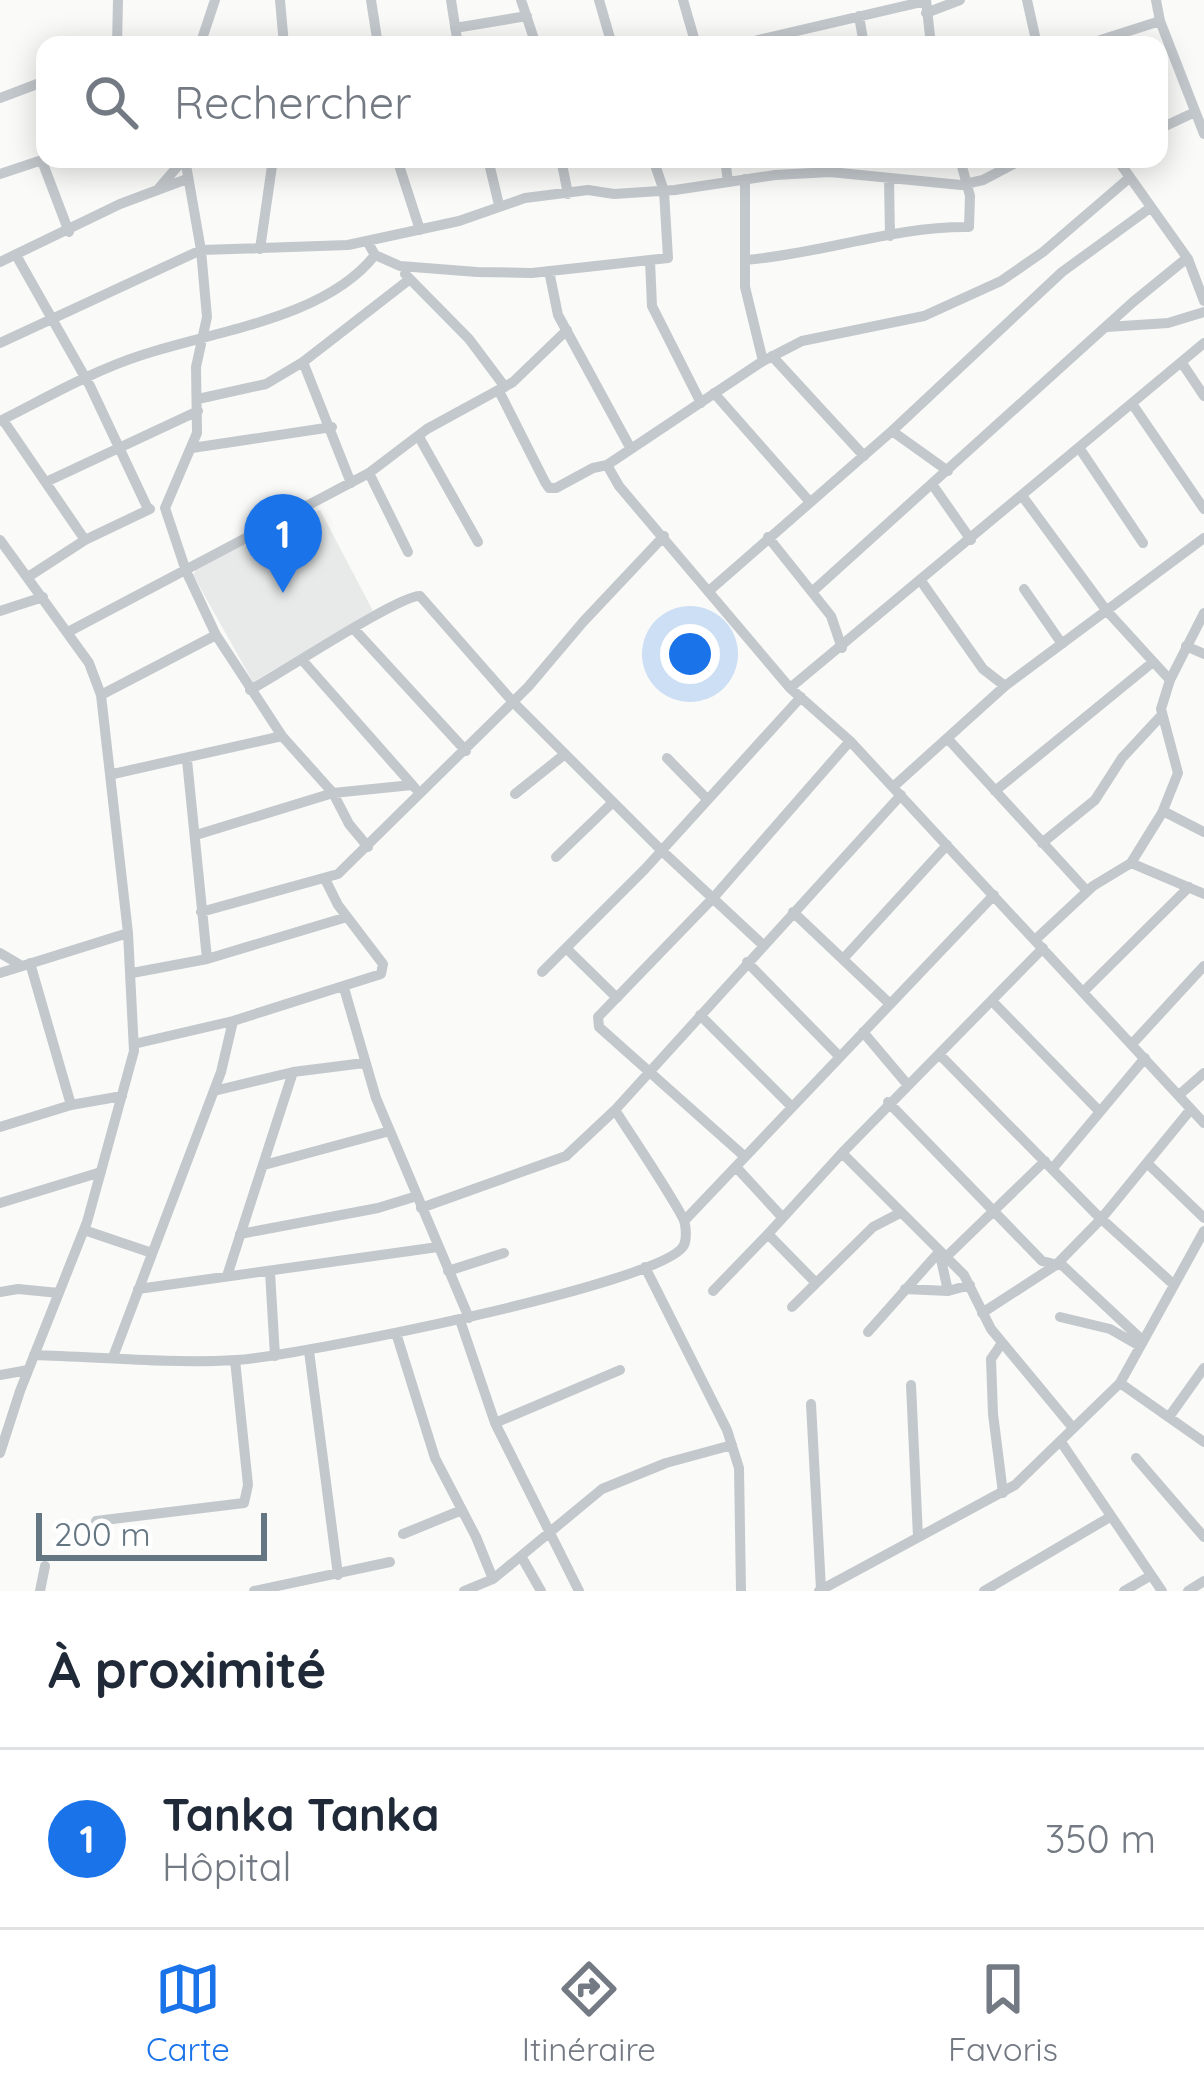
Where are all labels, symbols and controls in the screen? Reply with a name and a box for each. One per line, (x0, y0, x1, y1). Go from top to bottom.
search box (36, 36, 1168, 168)
icon: search (78, 69, 144, 135)
text: Rechercher (174, 74, 412, 130)
pin: 1 (244, 494, 322, 593)
your location (660, 624, 720, 684)
scale bar (36, 1507, 267, 1560)
text: 200 m (54, 1513, 151, 1554)
text: À proximité (48, 1637, 326, 1701)
text: Tanka Tanka (162, 1786, 439, 1842)
text: 1 (79, 1814, 95, 1863)
text: 350 m (1045, 1814, 1156, 1863)
text: Hôpital (162, 1842, 291, 1891)
tab: Carte (146, 1956, 230, 2069)
tab: Itinéraire (522, 1956, 656, 2069)
tab: Favoris (948, 1956, 1058, 2069)

